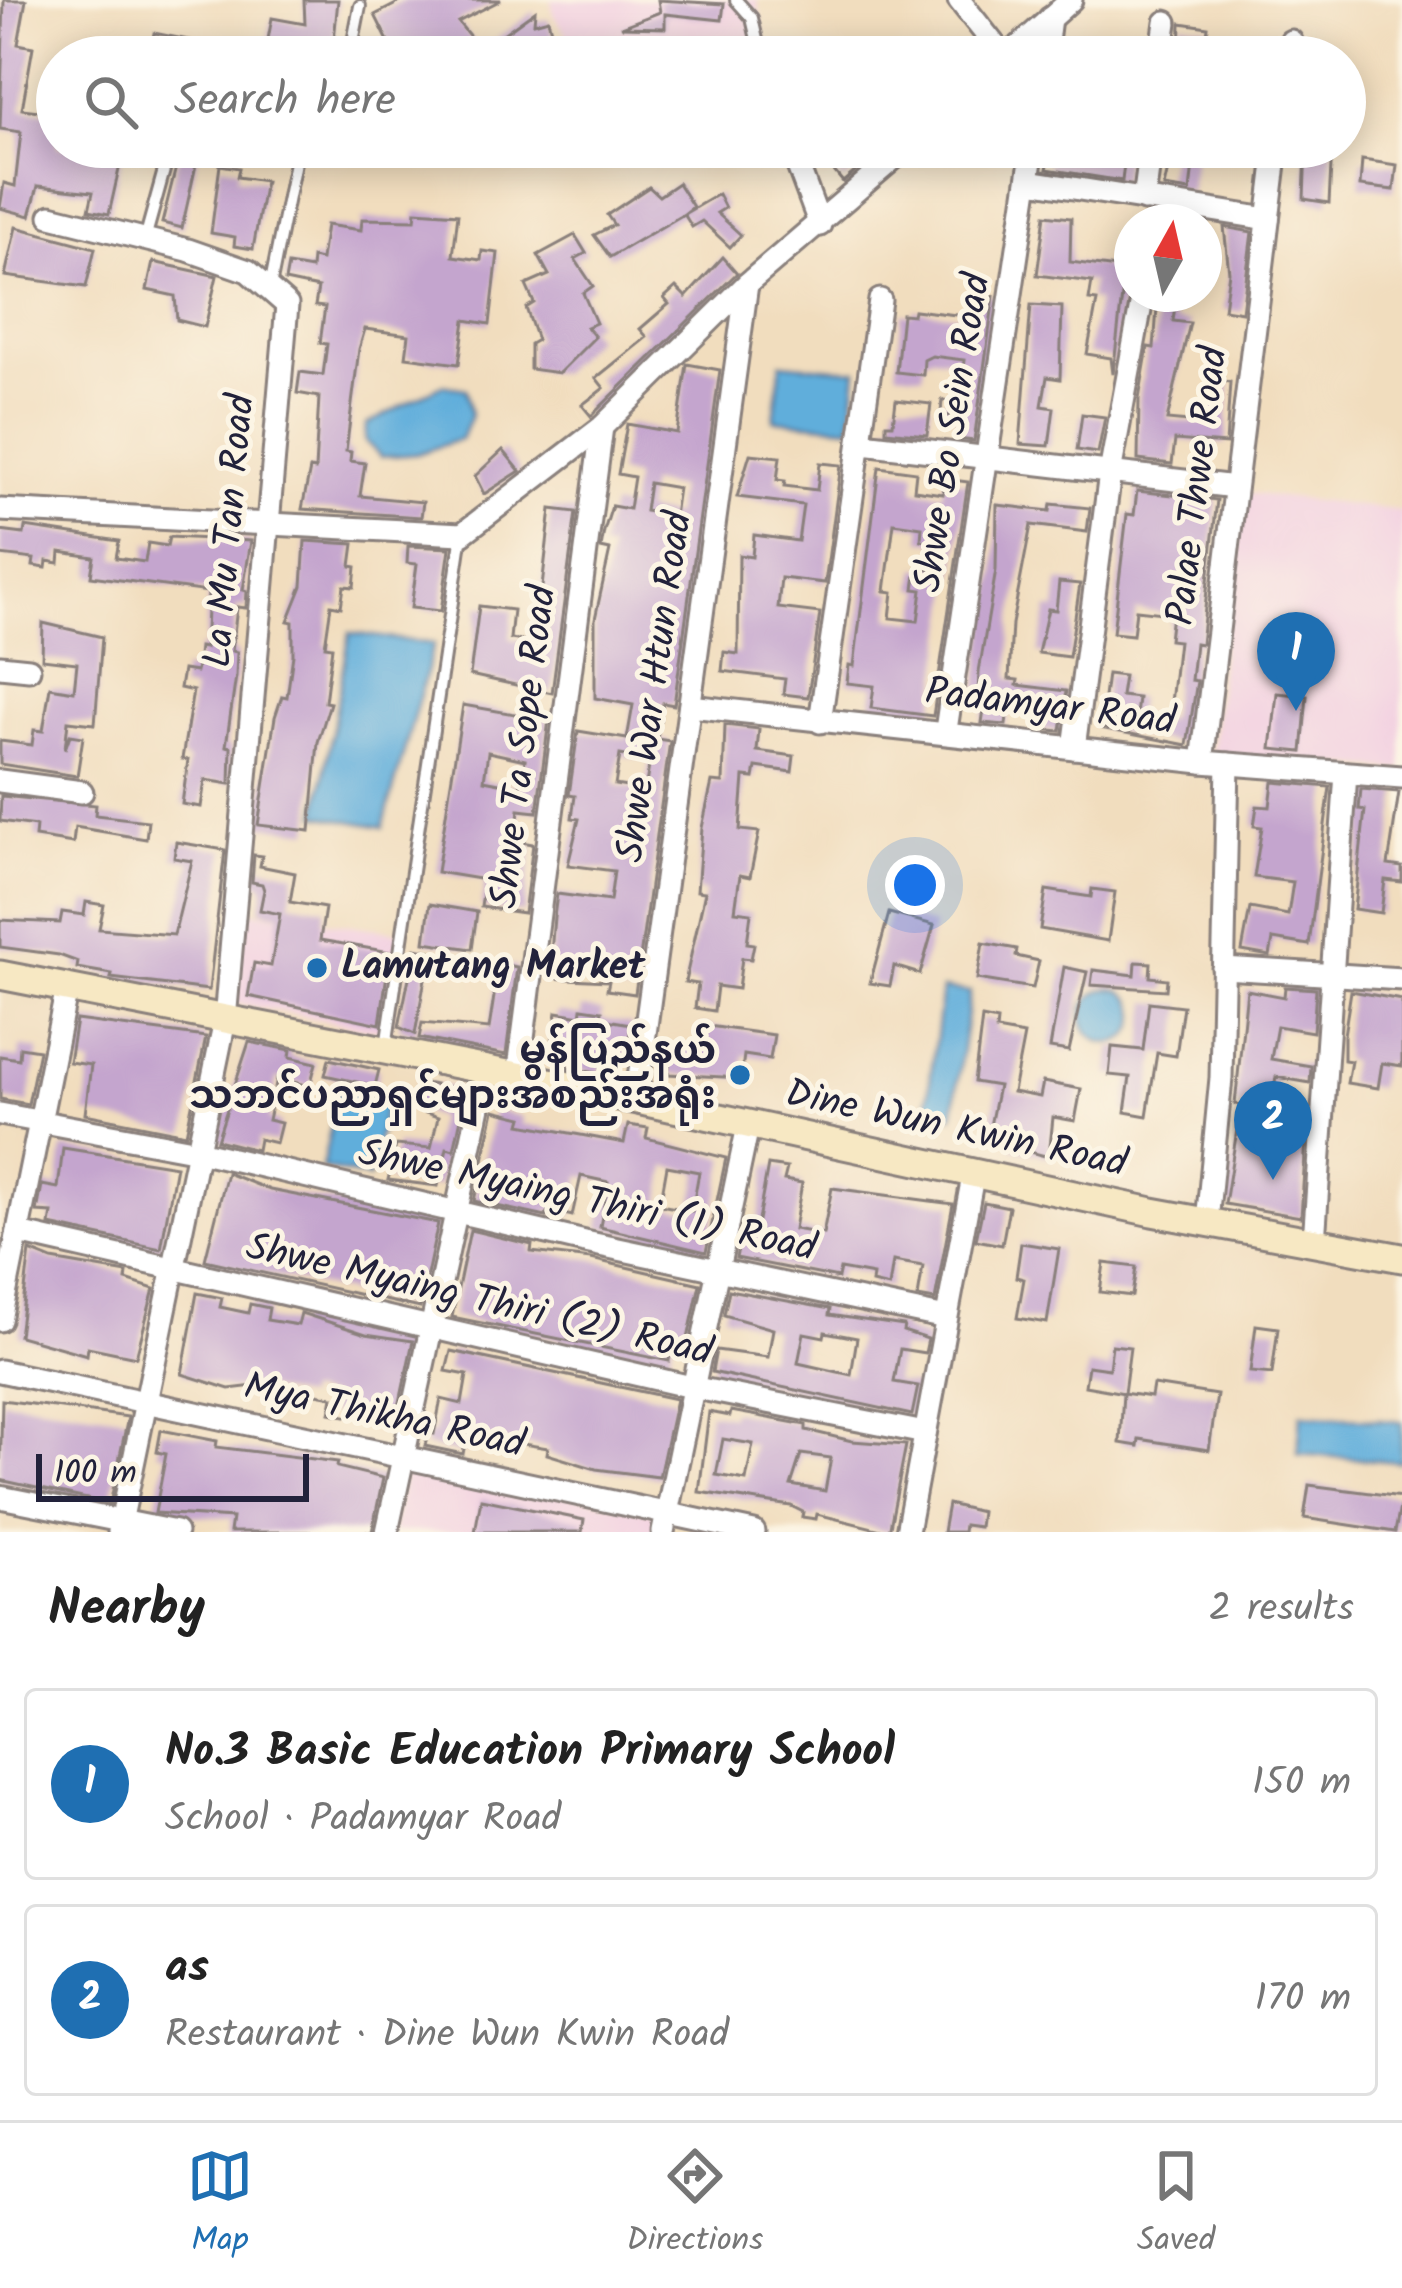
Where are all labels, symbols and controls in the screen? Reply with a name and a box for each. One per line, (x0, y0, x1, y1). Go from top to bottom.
search box (36, 36, 1366, 168)
text: Search here (174, 66, 396, 138)
icon: search (78, 69, 144, 135)
north arrow (1114, 204, 1222, 312)
street label: Shwe Bo Sein Road (898, 268, 1010, 597)
street label: Palae Thwe Road (1151, 342, 1247, 629)
street label: La Mu Tan Road (188, 390, 274, 670)
street label: Shwe War Htun Road (601, 506, 711, 866)
street label: Shwe Ta Sope Road (474, 581, 576, 912)
pin: 1 (1257, 612, 1335, 711)
street label: Padamyar Road (921, 662, 1180, 754)
your location (885, 855, 945, 915)
place label: Lamutang Market (341, 937, 646, 999)
marker: Lamutang Market (304, 955, 330, 981)
place label: မွန်ပြည်နယ် သဘင်ပညာရှင်များအစည်းအရုံး (189, 1022, 716, 1129)
marker: မွန်ပြည်နယ် သဘင်ပညာရှင်များအစည်းအရုံး (727, 1062, 753, 1088)
street label: Dine Wun Kwin Road (780, 1064, 1134, 1197)
pin: 2 (1234, 1081, 1312, 1180)
street label: Shwe Myaing Thiri (1) Road (353, 1123, 823, 1281)
street label: Shwe Myaing Thiri (2) Road (240, 1217, 720, 1385)
street label: Mya Thikha Road (238, 1357, 532, 1477)
scale bar (36, 1448, 309, 1501)
text: 100 m (54, 1448, 137, 1501)
text: Nearby (48, 1570, 205, 1651)
text: 2 results (1209, 1579, 1354, 1641)
text: No.3 Basic Education Primary School (165, 1717, 895, 1789)
text: 1 (84, 1753, 96, 1815)
text: 150 m (1252, 1753, 1351, 1815)
text: School · Padamyar Road (165, 1789, 561, 1851)
text: as (165, 1933, 209, 2005)
text: 2 (79, 1969, 101, 2031)
text: 170 m (1255, 1969, 1351, 2031)
text: Restaurant · Dine Wun Kwin Road (165, 2005, 729, 2067)
tab: Map (187, 2143, 253, 2268)
tab: Directions (626, 2143, 763, 2268)
tab: Saved (1137, 2143, 1215, 2268)

